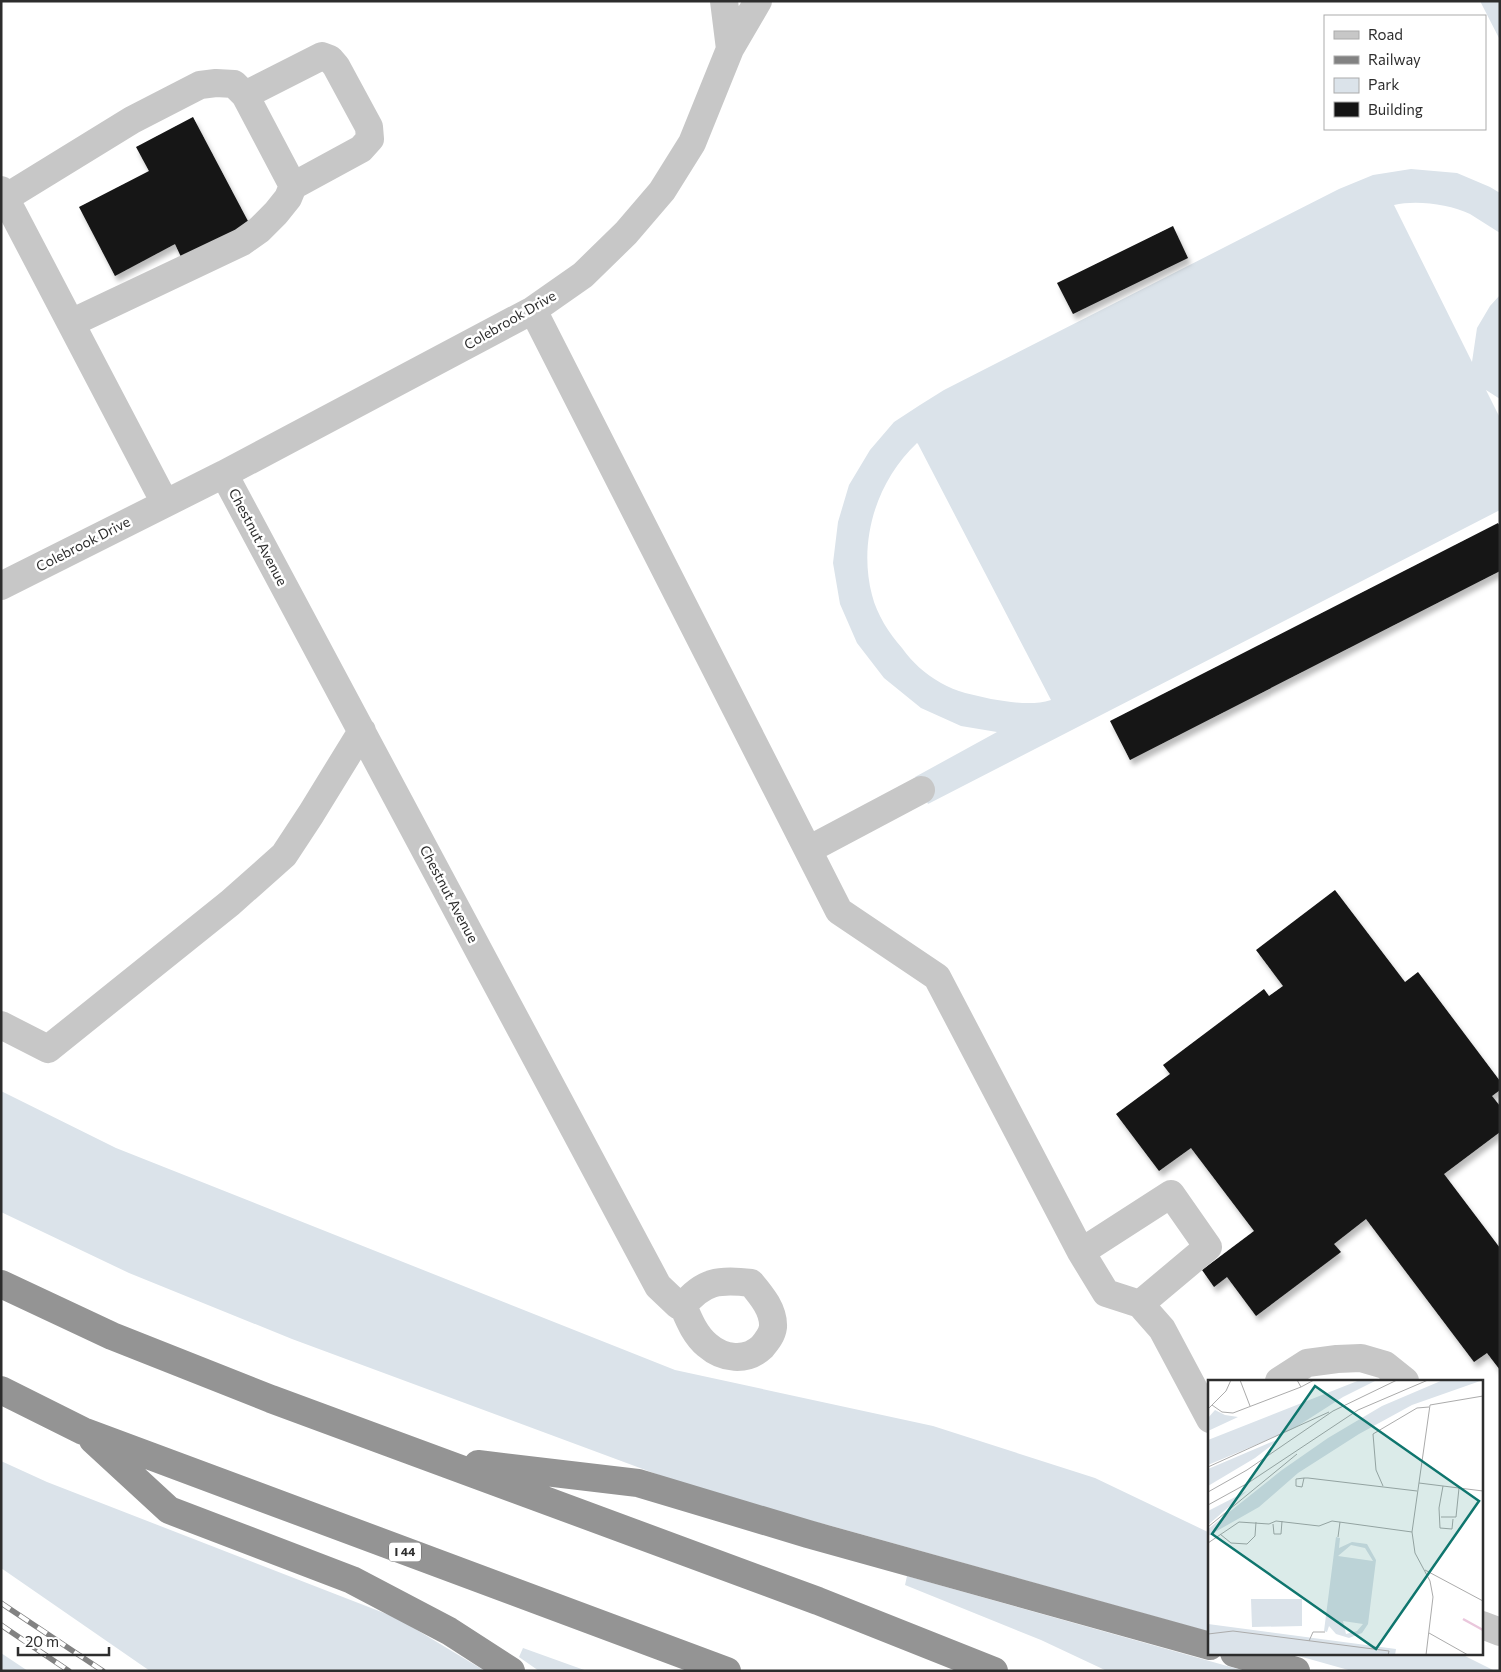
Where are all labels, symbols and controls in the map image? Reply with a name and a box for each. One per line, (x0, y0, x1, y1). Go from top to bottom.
legend (1324, 15, 1486, 130)
text: Road (1368, 25, 1403, 43)
text: Railway (1368, 50, 1421, 68)
text: Park (1368, 75, 1399, 93)
text: Building (1368, 100, 1423, 118)
street label: Colebrook Drive (461, 286, 559, 353)
street label: Chestnut Avenue (226, 485, 291, 588)
street label: Colebrook Drive (33, 513, 133, 575)
street label: Chestnut Avenue (417, 842, 482, 945)
inset map (1208, 1380, 1484, 1654)
road number: I 44 (389, 1542, 421, 1561)
scale bar (18, 1624, 109, 1656)
text: 20 m (25, 1632, 59, 1650)

